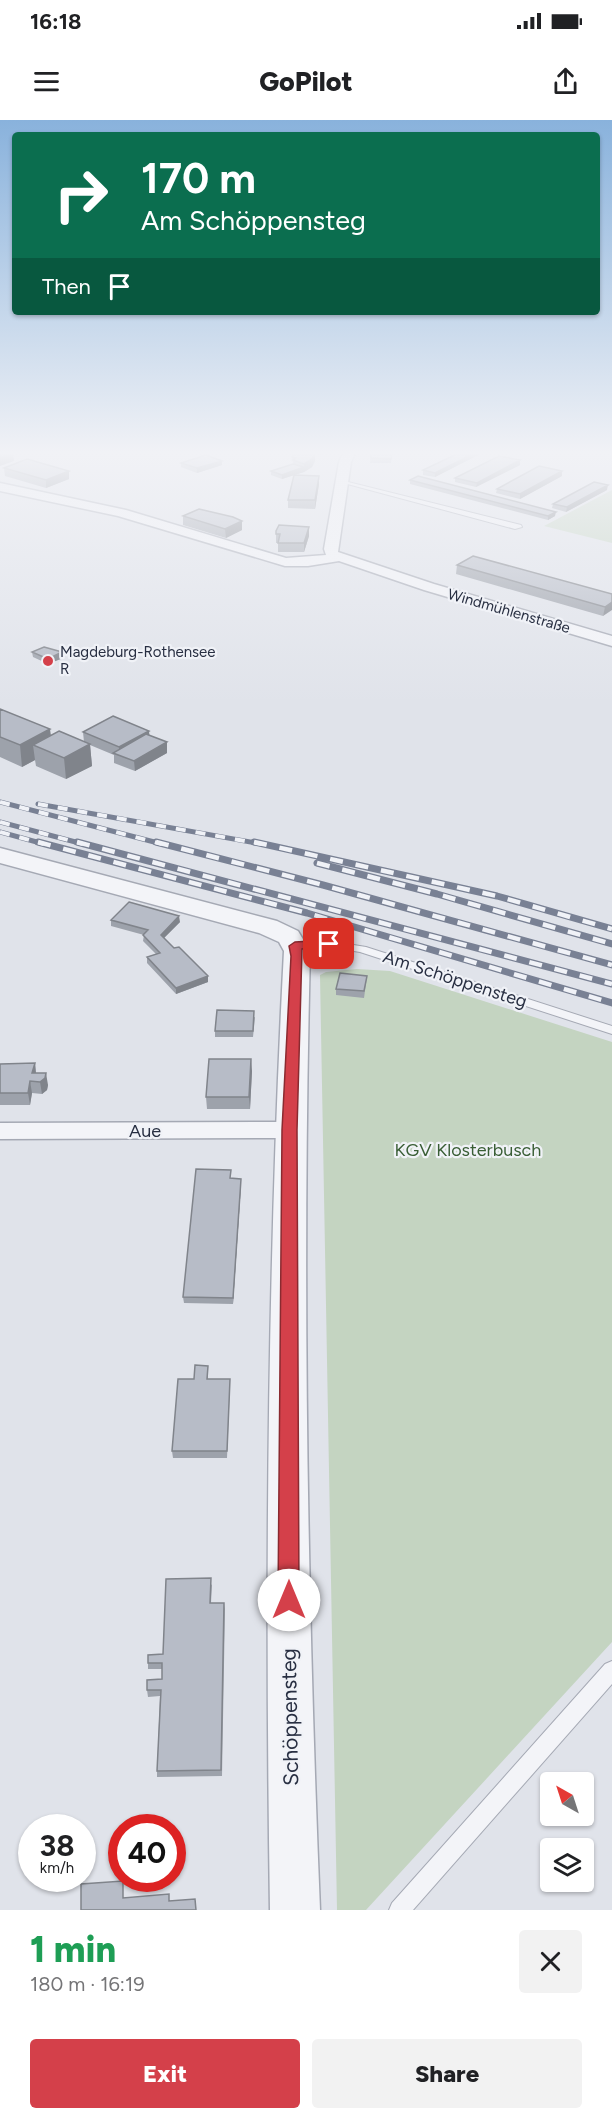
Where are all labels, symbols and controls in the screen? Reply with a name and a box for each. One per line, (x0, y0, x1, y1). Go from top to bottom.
text: 16:18 (30, 8, 81, 35)
icon: menu (30, 65, 63, 98)
text: GoPilot (259, 65, 353, 98)
icon: share (549, 65, 582, 98)
text: 170 m (141, 153, 256, 204)
icon: right (42, 156, 120, 234)
text: Am Schöppensteg (141, 204, 366, 237)
icon: arrive (103, 270, 136, 303)
text: Then (42, 273, 91, 300)
street label: Windmühlenstraße (446, 585, 572, 637)
place label: Magdeburg-Rothensee R (60, 643, 215, 678)
marker: Magdeburg-Rothensee R (41, 654, 55, 668)
pin (303, 918, 354, 969)
icon: arrive (312, 927, 345, 960)
street label: Am Schöppensteg (380, 945, 530, 1013)
street label: Aue (129, 1120, 161, 1142)
park label: KGV Klosterbusch (395, 1139, 541, 1161)
position arrow (257, 1568, 321, 1632)
street label: Schöppensteg (276, 1648, 303, 1786)
north arrow (540, 1772, 594, 1826)
map controls (540, 1772, 594, 1892)
speed limit sign: 40 (108, 1814, 186, 1892)
text: 38 (39, 1827, 75, 1864)
button: layers (540, 1838, 594, 1892)
text: km/h (40, 1859, 74, 1877)
text: 1 min (30, 1928, 116, 1971)
button: close (519, 1930, 582, 1993)
text: 180 m · 16:19 (30, 1972, 145, 1996)
button: Exit (30, 2039, 300, 2108)
button: Share (312, 2039, 582, 2108)

